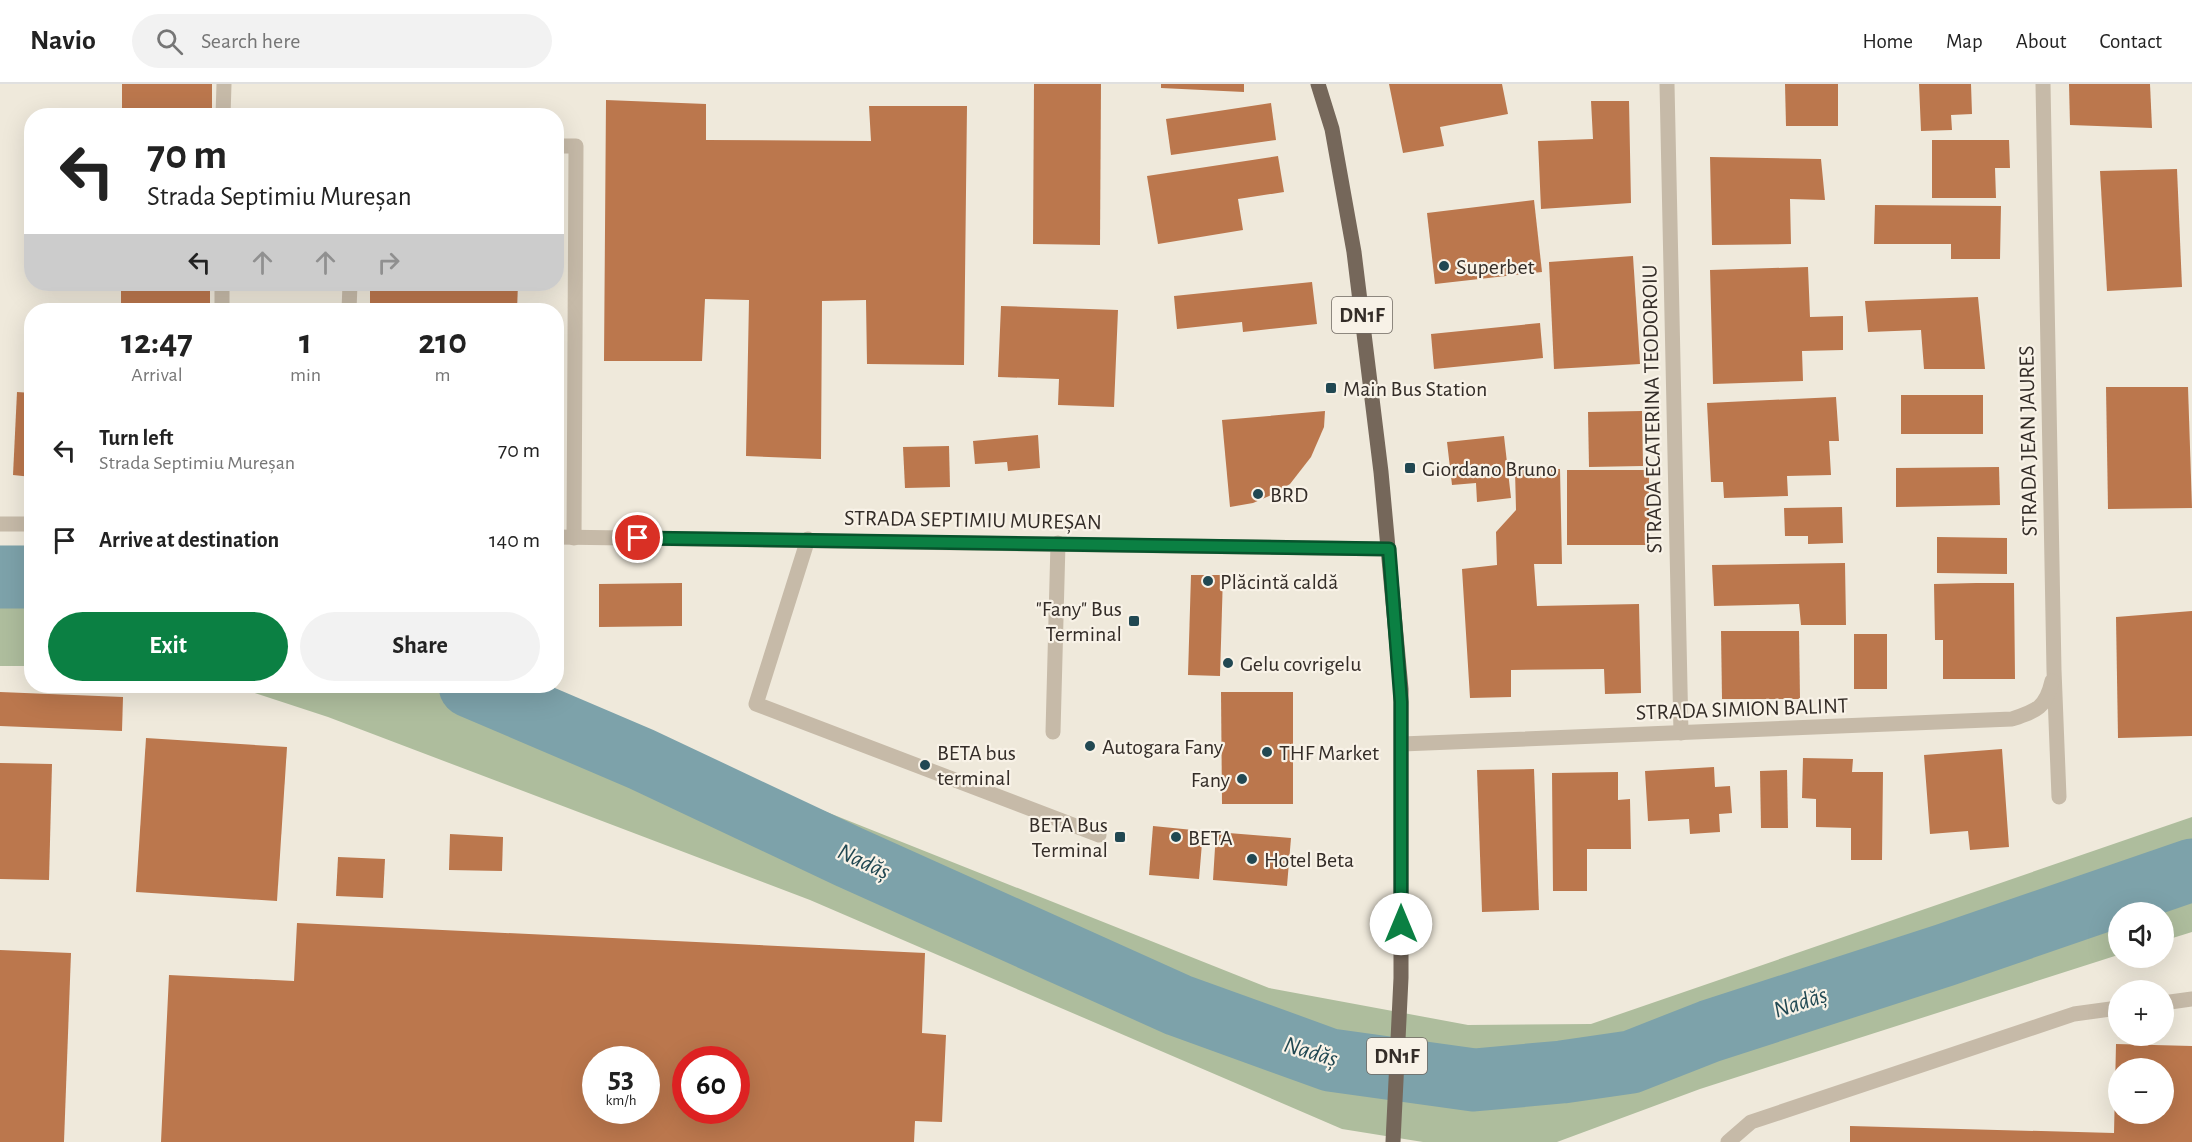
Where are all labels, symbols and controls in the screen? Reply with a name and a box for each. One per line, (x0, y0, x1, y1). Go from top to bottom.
search box (132, 14, 552, 68)
icon: search (153, 25, 186, 58)
text: Navio (30, 27, 96, 55)
text: Search here (201, 30, 300, 52)
text: Home (1862, 31, 1913, 52)
text: Map (1946, 31, 1983, 52)
text: About (2016, 31, 2066, 52)
text: Contact (2099, 31, 2162, 52)
icon: left (48, 132, 126, 210)
text: 70 m (147, 134, 227, 176)
text: Strada Septimiu Mureșan (147, 183, 412, 210)
icon: left (183, 246, 216, 279)
icon: ahead (246, 246, 279, 279)
icon: ahead (309, 246, 342, 279)
icon: right (372, 246, 405, 279)
place label: Superbet (1456, 256, 1535, 278)
marker: Superbet (1437, 259, 1451, 273)
street label: STRADA ECATERINA TEODOROIU (1638, 264, 1666, 554)
road number: DN1F (1332, 297, 1392, 333)
text: 12:47 (121, 324, 193, 360)
text: 1 (299, 324, 312, 360)
text: 210 (418, 324, 467, 360)
street label: STRADA JEAN JAURES (2015, 345, 2041, 537)
text: Arrival (131, 365, 183, 385)
text: min (290, 365, 321, 385)
text: m (435, 365, 451, 385)
place label: Main Bus Station (1343, 378, 1487, 400)
marker: Main Bus Station (1324, 381, 1338, 395)
text: Turn left (99, 427, 173, 449)
icon: left (48, 434, 81, 467)
text: 70 m (498, 439, 540, 461)
text: Strada Septimiu Mureșan (99, 453, 295, 473)
place label: Giordano Bruno (1422, 458, 1557, 480)
marker: Giordano Bruno (1403, 461, 1417, 475)
place label: BRD (1270, 484, 1308, 506)
marker: BRD (1251, 487, 1265, 501)
street label: STRADA SEPTIMIU MUREȘAN (844, 507, 1102, 535)
pin (612, 512, 663, 563)
icon: arrive (621, 521, 654, 554)
icon: arrive (48, 524, 81, 557)
text: Arrive at destination (99, 529, 279, 551)
text: 140 m (489, 529, 540, 551)
place label: Plăcintă caldă (1220, 571, 1338, 593)
marker: Plăcintă caldă (1201, 574, 1215, 588)
place label: "Fany" Bus Terminal (1036, 598, 1122, 645)
button: Exit (48, 612, 288, 681)
button: Share (300, 612, 540, 681)
marker: "Fany" Bus Terminal (1127, 614, 1141, 628)
place label: Gelu covrigelu (1240, 653, 1361, 675)
marker: Gelu covrigelu (1221, 656, 1235, 670)
street label: STRADA SIMION BALINT (1635, 694, 1849, 724)
place label: Autogara Fany (1102, 736, 1224, 758)
marker: Autogara Fany (1083, 739, 1097, 753)
place label: BETA bus terminal (937, 742, 1016, 789)
place label: THF Market (1279, 742, 1379, 764)
marker: THF Market (1260, 745, 1274, 759)
marker: BETA bus terminal (918, 758, 932, 772)
place label: Fany (1191, 769, 1231, 791)
marker: Fany (1235, 772, 1249, 786)
place label: BETA Bus Terminal (1028, 814, 1108, 861)
place label: BETA (1188, 827, 1233, 849)
marker: BETA Bus Terminal (1113, 830, 1127, 844)
marker: BETA (1169, 830, 1183, 844)
water label: Nadăș (833, 840, 894, 885)
place label: Hotel Beta (1264, 849, 1354, 871)
marker: Hotel Beta (1245, 852, 1259, 866)
position arrow (1369, 892, 1433, 956)
map controls (2108, 902, 2174, 1124)
button: sound (2108, 902, 2174, 968)
button: + (2108, 980, 2174, 1046)
water label: Nadăș (1771, 983, 1831, 1024)
water label: Nadăș (1281, 1033, 1341, 1072)
road number: DN1F (1367, 1038, 1427, 1074)
speed limit sign: 60 (672, 1046, 750, 1124)
button: − (2108, 1058, 2174, 1124)
text: 53 (608, 1063, 634, 1093)
text: km/h (606, 1093, 636, 1108)

